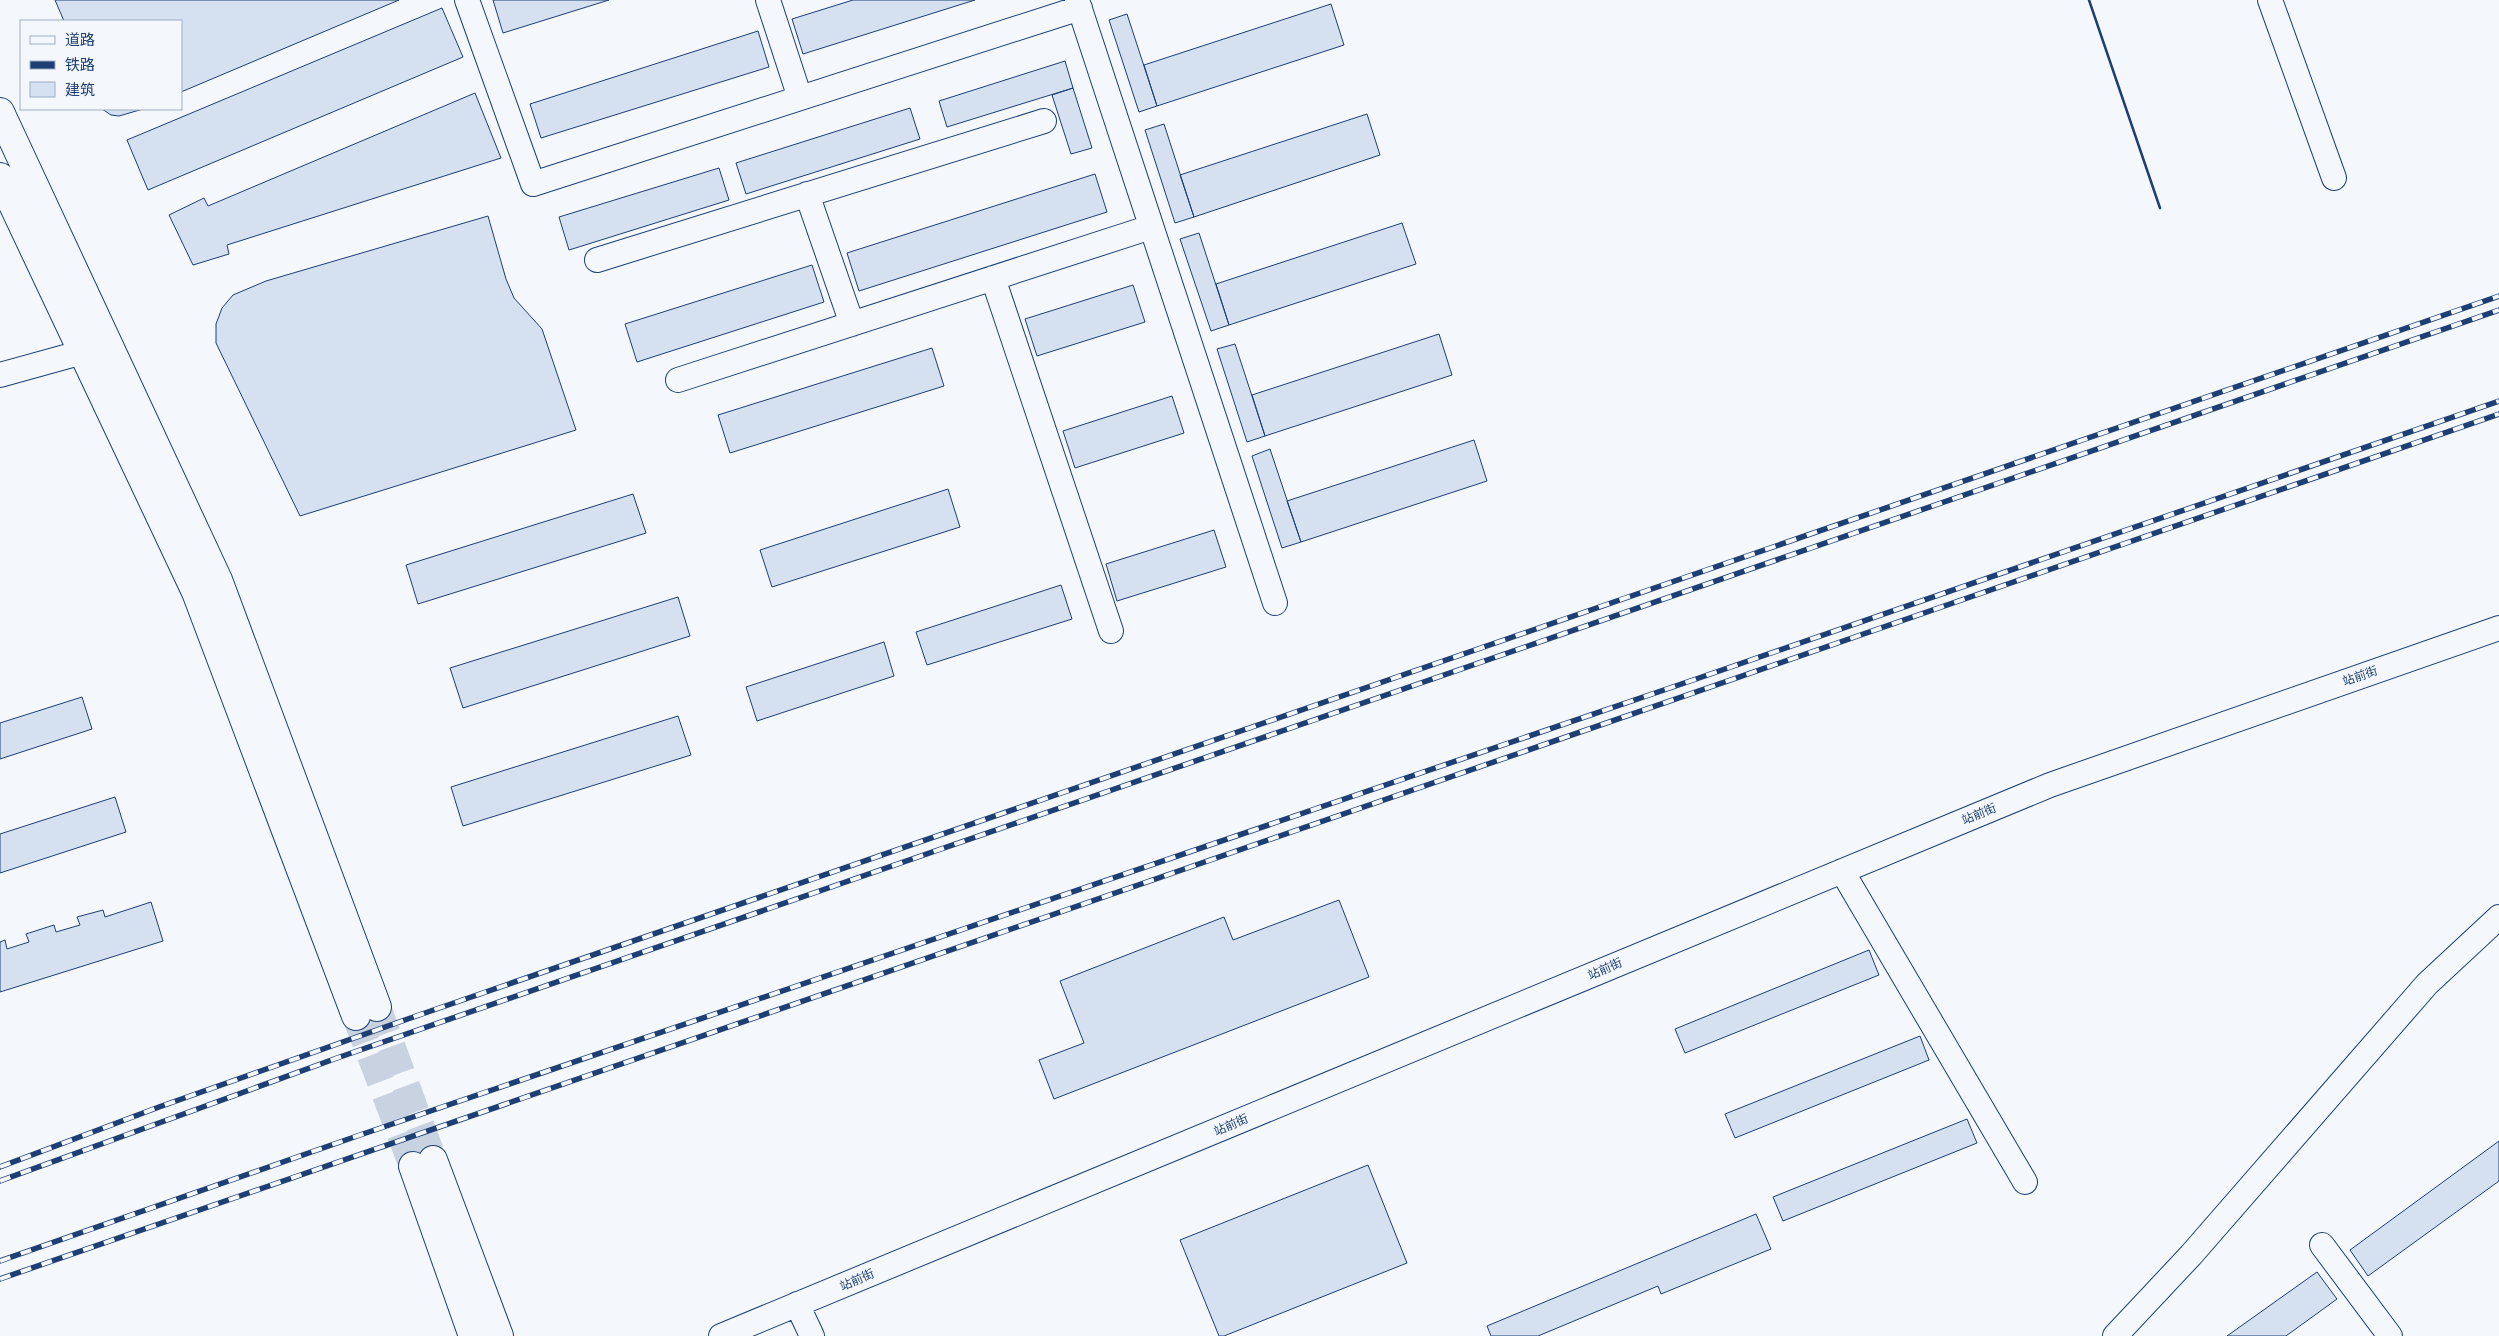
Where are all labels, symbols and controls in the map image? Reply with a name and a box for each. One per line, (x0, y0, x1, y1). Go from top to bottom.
legend (20, 20, 182, 110)
text: 道路 (65, 29, 95, 49)
text: 铁路 (65, 54, 95, 74)
text: 建筑 (65, 79, 95, 99)
street label: 站前街 (2340, 662, 2379, 688)
street label: 站前街 (1959, 799, 1998, 827)
street label: 站前街 (1585, 954, 1624, 982)
street label: 站前街 (1211, 1110, 1250, 1138)
street label: 站前街 (837, 1265, 876, 1293)

